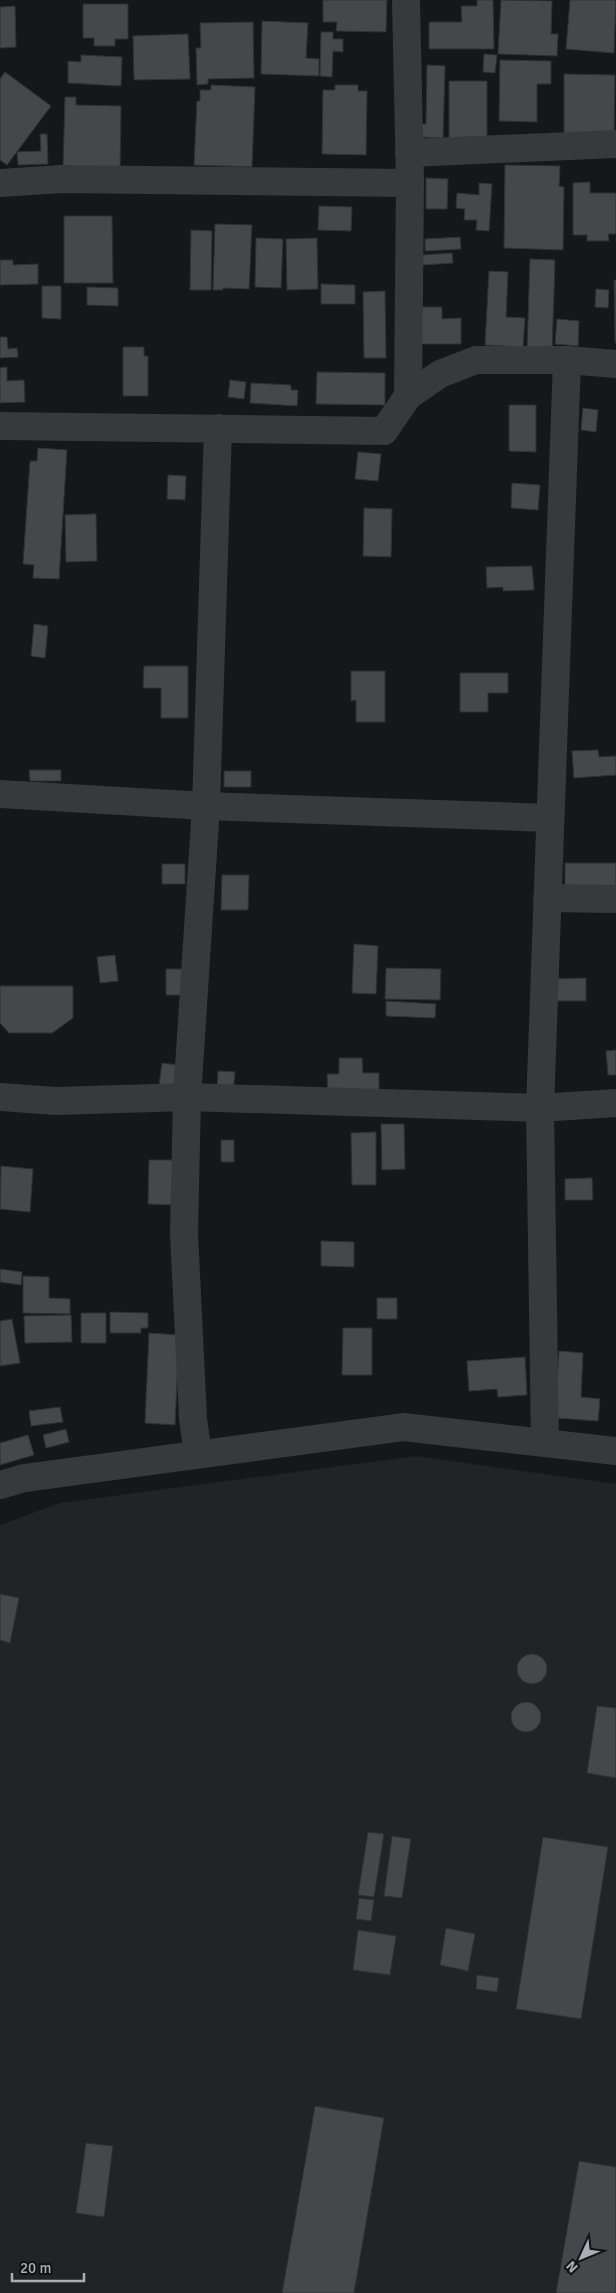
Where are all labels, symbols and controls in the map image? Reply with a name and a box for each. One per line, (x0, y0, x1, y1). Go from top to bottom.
north arrow (556, 2233, 606, 2283)
scale bar (12, 2250, 85, 2282)
text: N (563, 2257, 582, 2276)
text: 20 m (20, 2259, 51, 2277)

